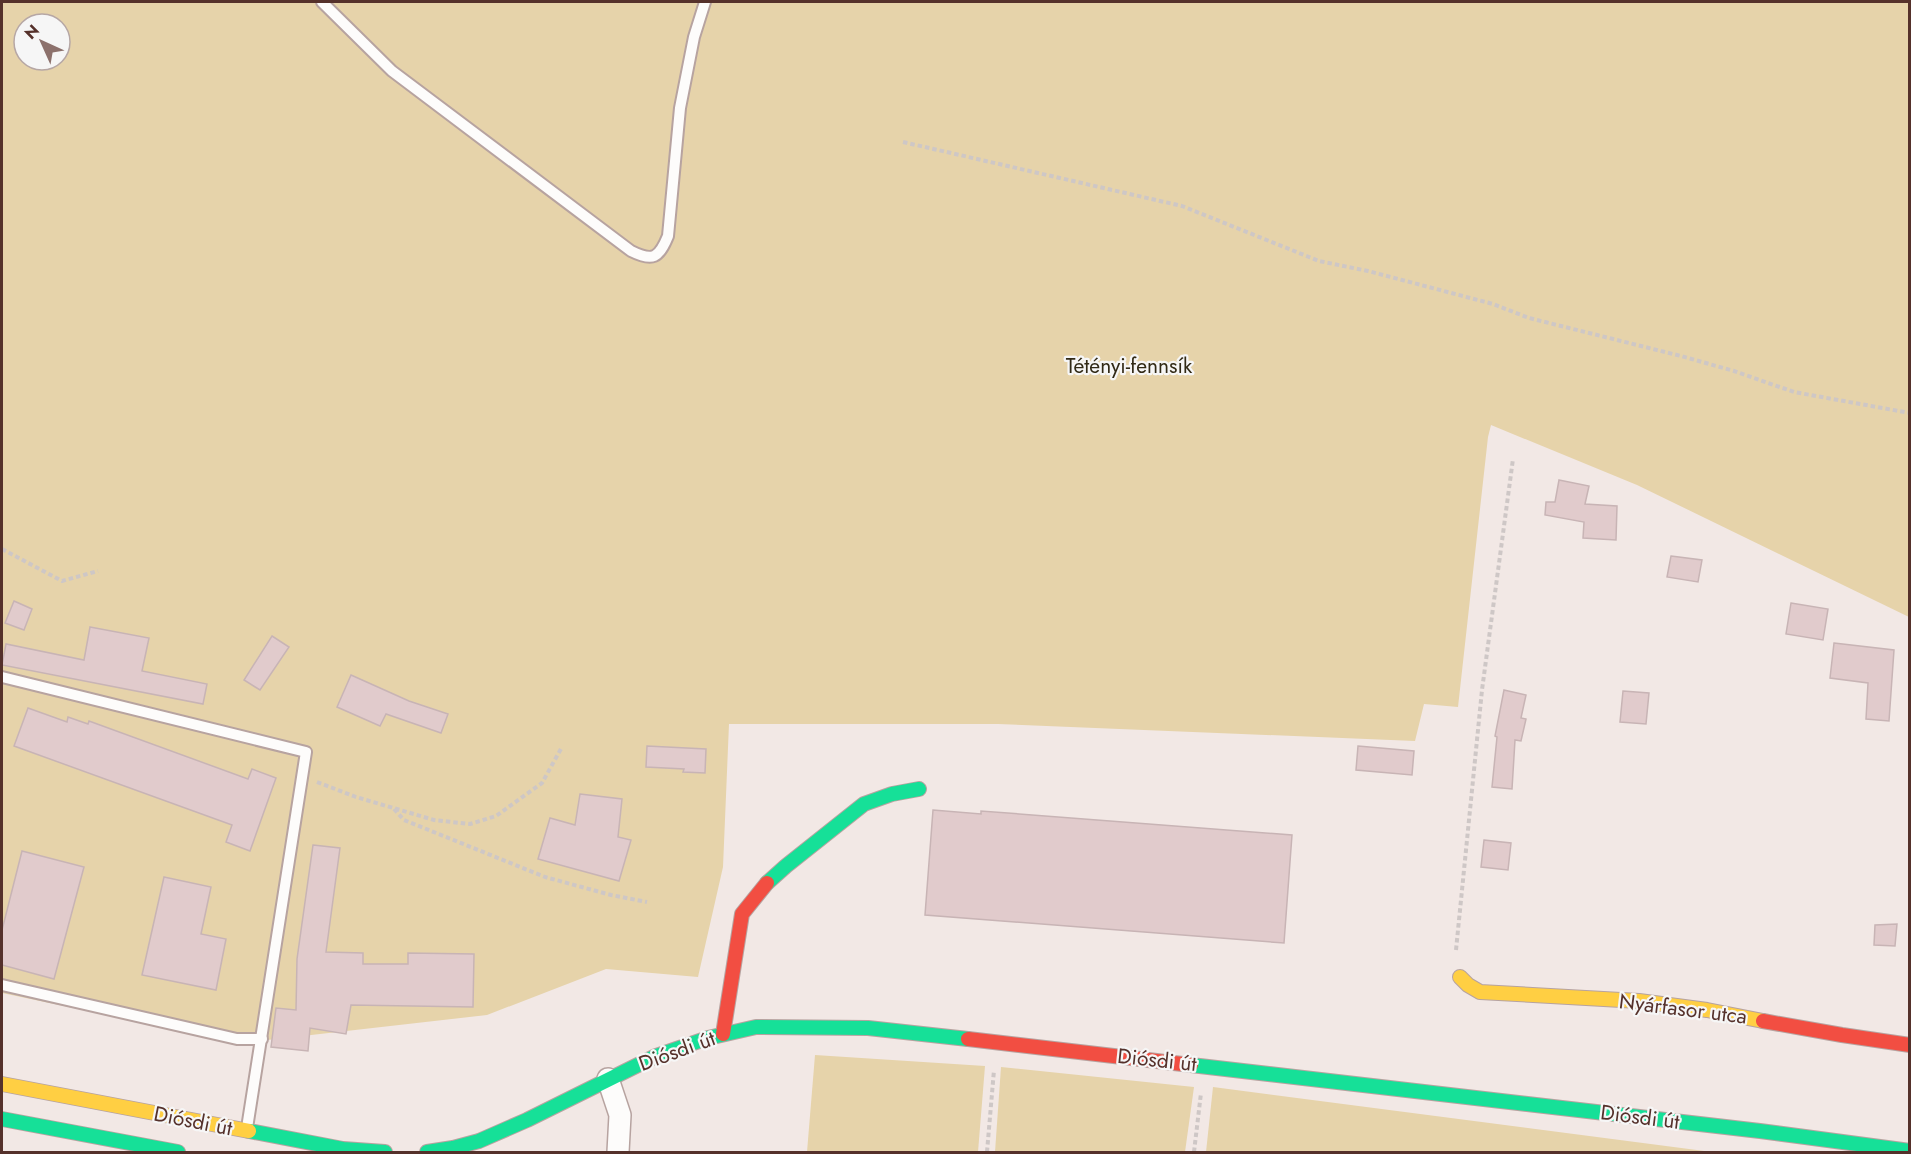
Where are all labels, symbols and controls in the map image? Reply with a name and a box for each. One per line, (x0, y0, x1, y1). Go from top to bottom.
north arrow (12, 12, 72, 72)
text: N (19, 19, 44, 44)
park label: Tétényi-fennsík (1066, 351, 1193, 381)
street label: Nyárfasor utca (1617, 986, 1749, 1032)
street label: Diósdi út (635, 1023, 719, 1079)
street label: Diósdi út (1116, 1041, 1198, 1079)
street label: Diósdi út (1599, 1097, 1681, 1137)
street label: Diósdi út (151, 1099, 235, 1143)

